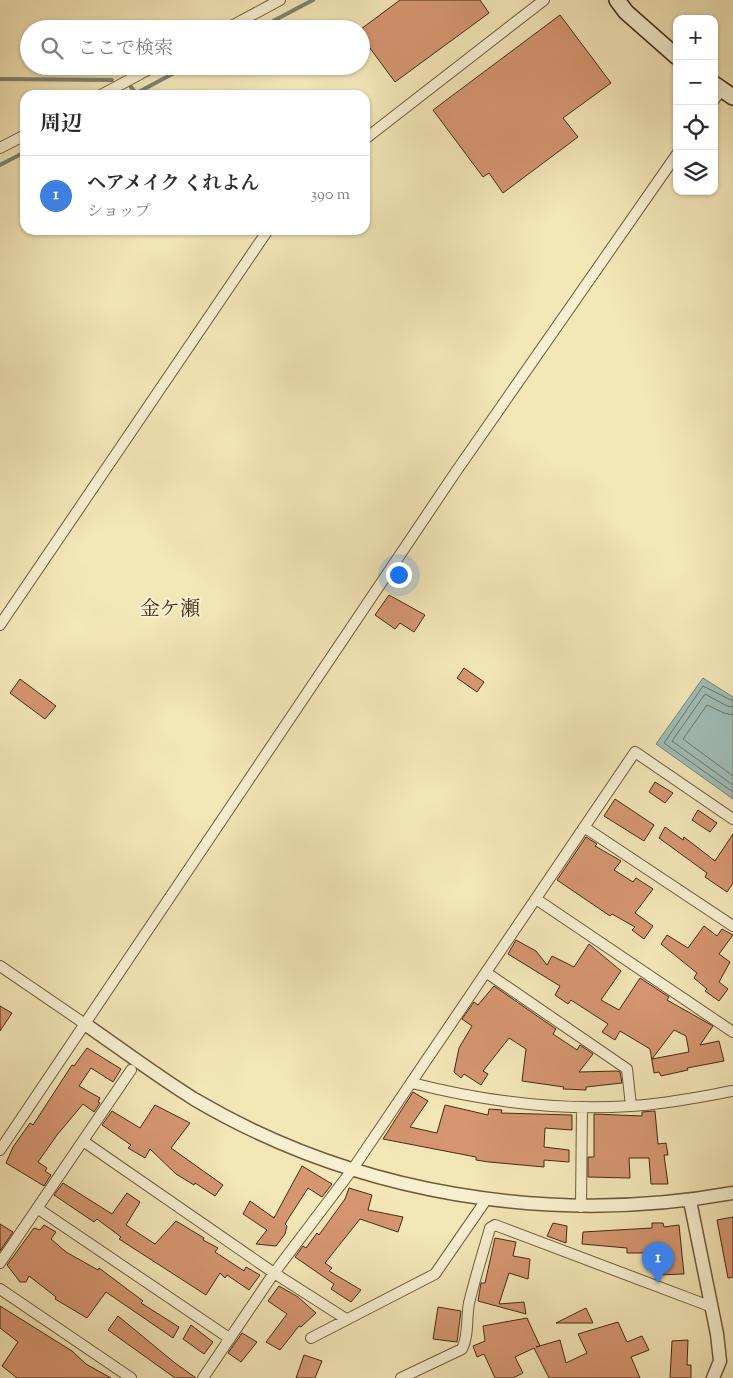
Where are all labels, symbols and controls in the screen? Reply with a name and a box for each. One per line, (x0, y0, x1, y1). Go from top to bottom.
map controls (673, 15, 718, 195)
button: + (673, 15, 718, 60)
search box (20, 20, 370, 75)
icon: search (38, 34, 66, 62)
text: ここで検索 (78, 36, 173, 63)
button: − (673, 60, 718, 105)
button: locate (673, 105, 718, 150)
text: 周辺 (40, 110, 82, 140)
button: layers (673, 150, 718, 195)
text: ヘアメイク くれよん (87, 171, 260, 198)
text: 1 (53, 184, 59, 207)
text: 390 m (311, 184, 350, 207)
text: ショップ (87, 201, 151, 224)
your location (386, 562, 412, 588)
district label: 金ケ瀬 (140, 596, 200, 625)
pin: 1 (642, 1242, 674, 1283)

